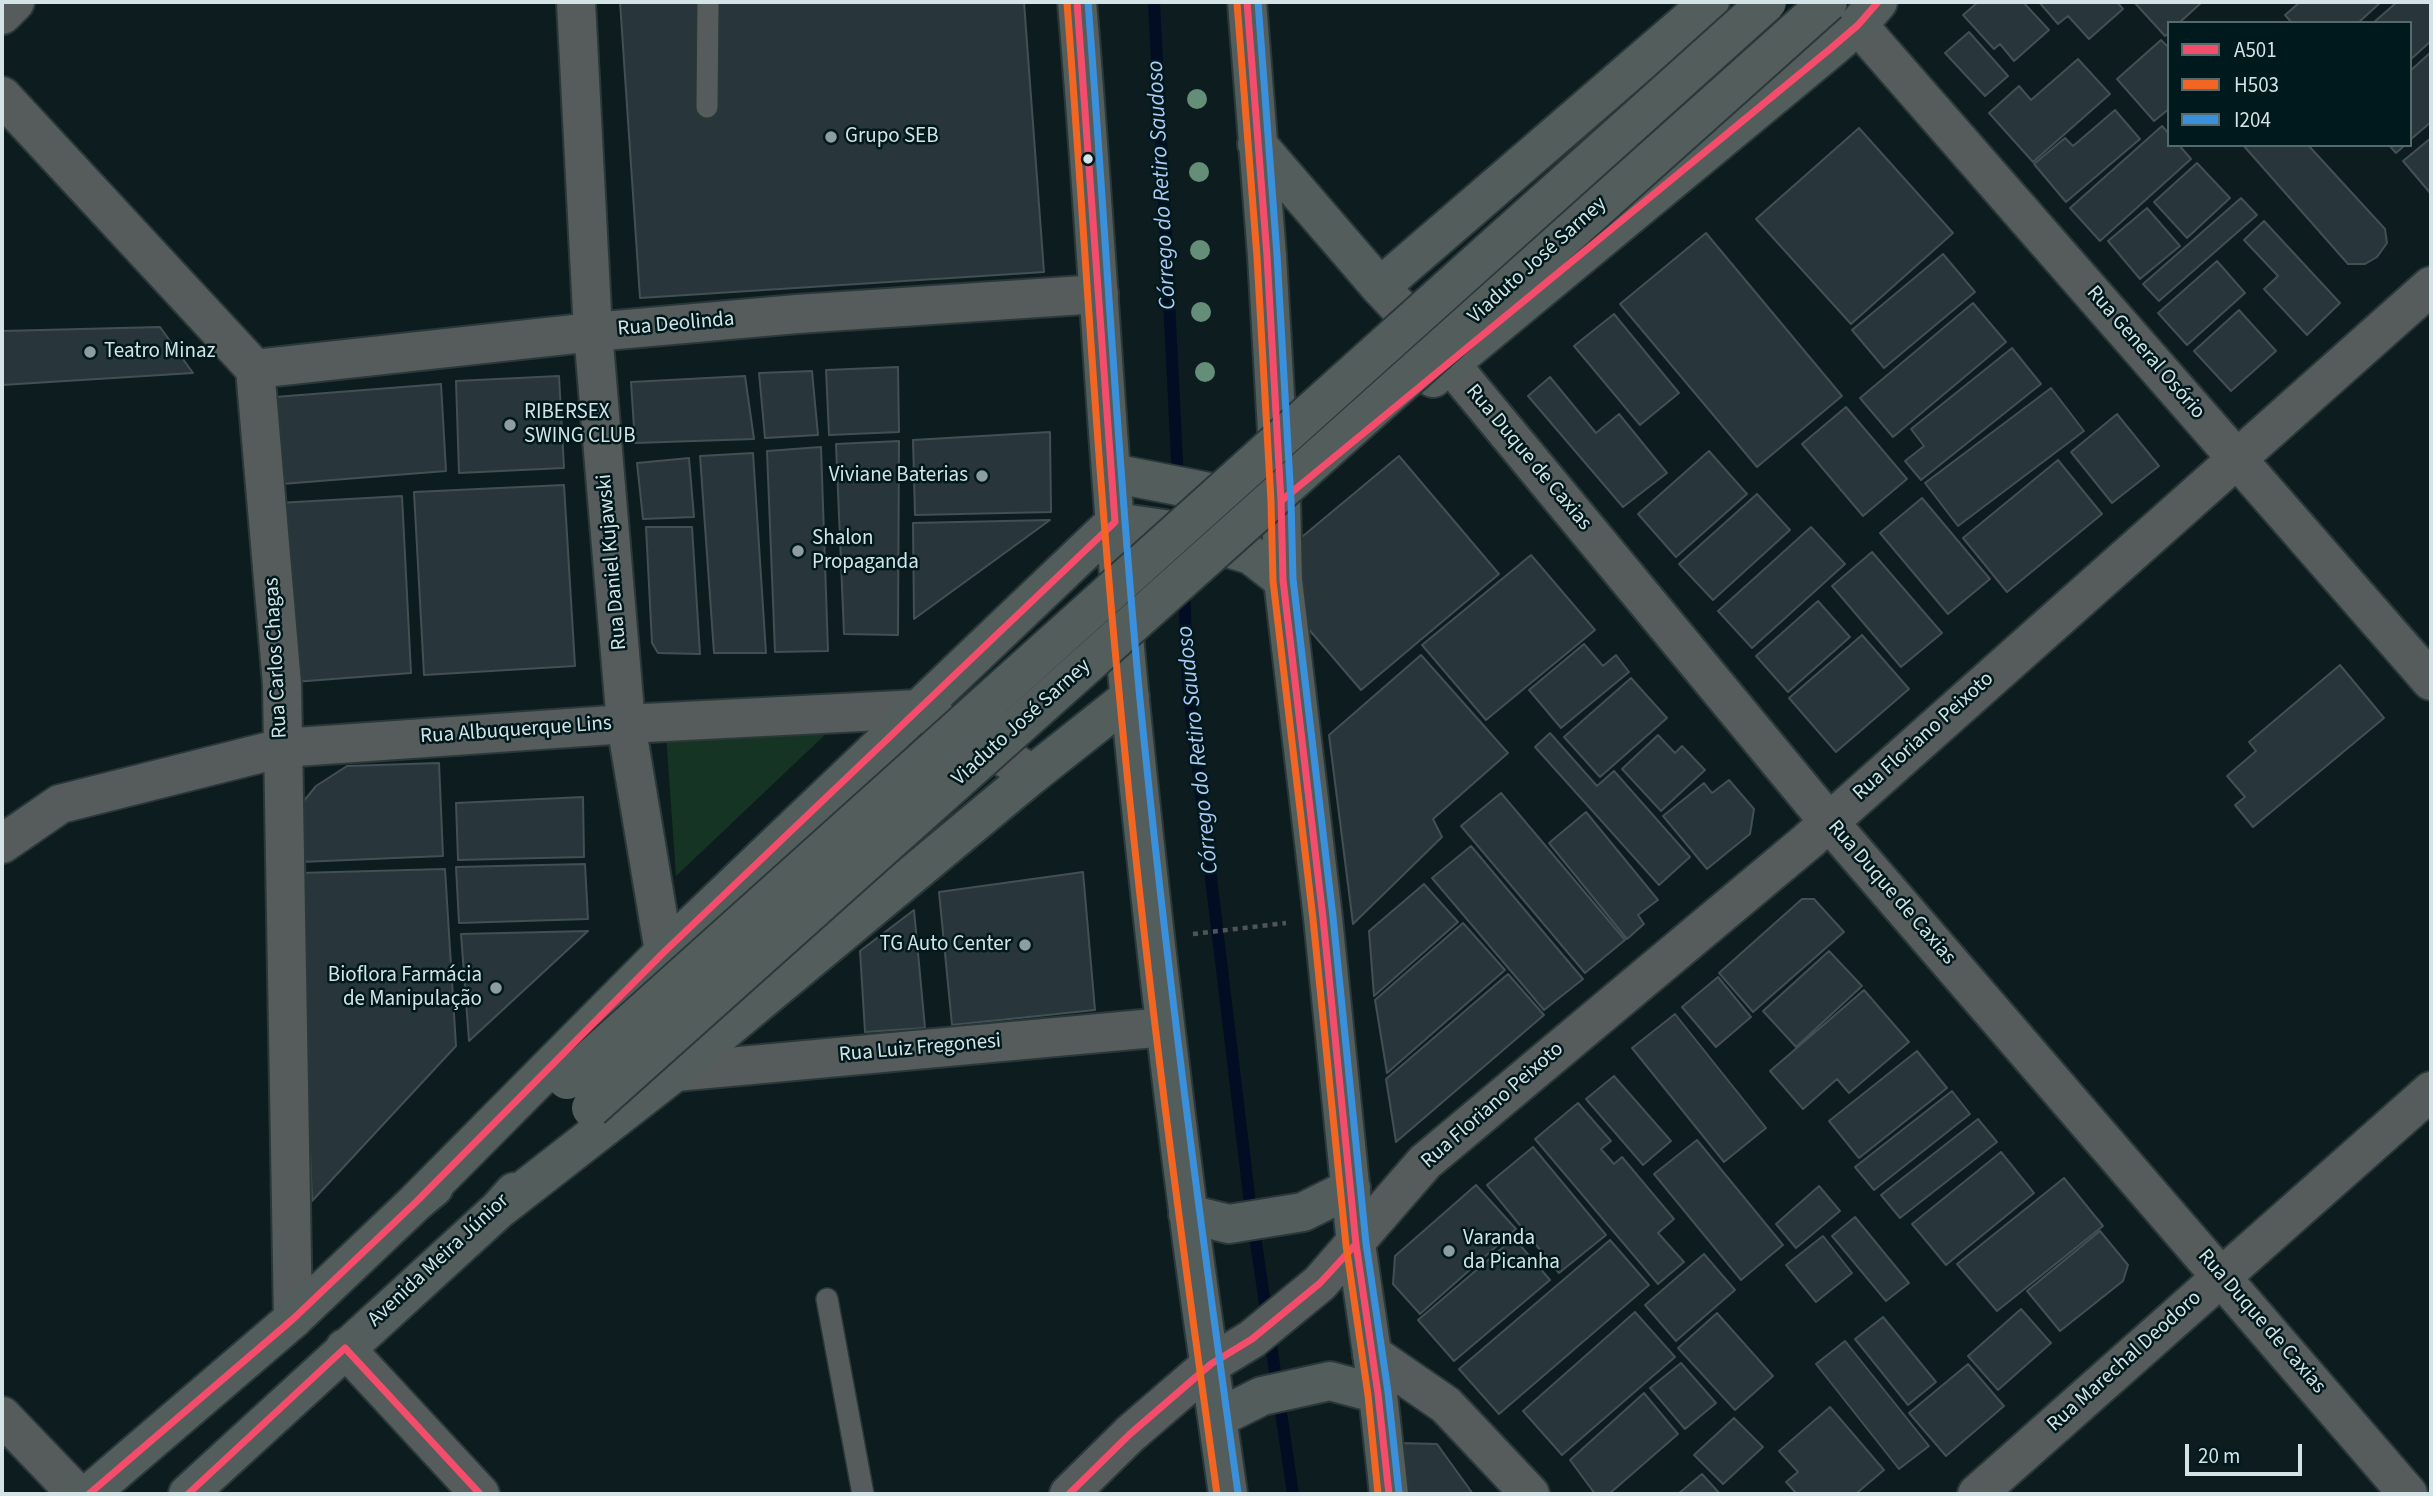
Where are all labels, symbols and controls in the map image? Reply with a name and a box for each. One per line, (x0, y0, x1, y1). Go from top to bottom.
legend (2167, 21, 2412, 147)
text: A501 (2234, 35, 2277, 65)
water label: Córrego do Retiro Saudoso (1143, 60, 1183, 310)
text: H503 (2234, 70, 2279, 100)
text: I204 (2234, 105, 2271, 135)
place label: Grupo SEB (845, 124, 939, 150)
marker: Grupo SEB (823, 129, 839, 145)
unlabelled marker (1081, 152, 1095, 166)
street label: Viaduto José Sarney (1464, 192, 1612, 330)
street label: Rua General Osório (2080, 281, 2210, 425)
street label: Rua Deolinda (617, 307, 735, 343)
place label: Teatro Minaz (104, 339, 215, 365)
marker: Teatro Minaz (82, 344, 98, 360)
street label: Rua Duque de Caxias (1460, 380, 1596, 536)
place label: RIBERSEX SWING CLUB (524, 400, 635, 450)
marker: RIBERSEX SWING CLUB (502, 417, 518, 433)
place label: Viviane Baterias (829, 463, 968, 489)
marker: Viviane Baterias (974, 468, 990, 484)
street label: Rua Daniel Kujawski (593, 473, 633, 651)
place label: Shalon Propaganda (812, 526, 919, 576)
marker: Shalon Propaganda (790, 543, 806, 559)
street label: Rua Carlos Chagas (260, 577, 294, 739)
water label: Córrego do Retiro Saudoso (1172, 624, 1226, 876)
street label: Viaduto José Sarney (948, 654, 1096, 792)
street label: Rua Floriano Peixoto (1848, 667, 2000, 807)
street label: Rua Albuquerque Lins (419, 712, 613, 750)
street label: Rua Duque de Caxias (1821, 816, 1961, 970)
place label: TG Auto Center (880, 932, 1011, 958)
marker: TG Auto Center (1017, 937, 1033, 953)
place label: Bioflora Farmácia de Manipulação (328, 963, 482, 1013)
marker: Bioflora Farmácia de Manipulação (488, 980, 504, 996)
street label: Rua Luiz Fregonesi (838, 1029, 1002, 1069)
street label: Rua Floriano Peixoto (1417, 1037, 1569, 1175)
street label: Avenida Meira Júnior (363, 1189, 515, 1333)
place label: Varanda da Picanha (1463, 1226, 1560, 1276)
marker: Varanda da Picanha (1441, 1243, 1457, 1259)
street label: Rua Duque de Caxias (2191, 1245, 2331, 1399)
street label: Rua Marechal Deodoro (2043, 1286, 2207, 1438)
scale bar (2188, 1430, 2305, 1474)
text: 20 m (2198, 1441, 2240, 1471)

